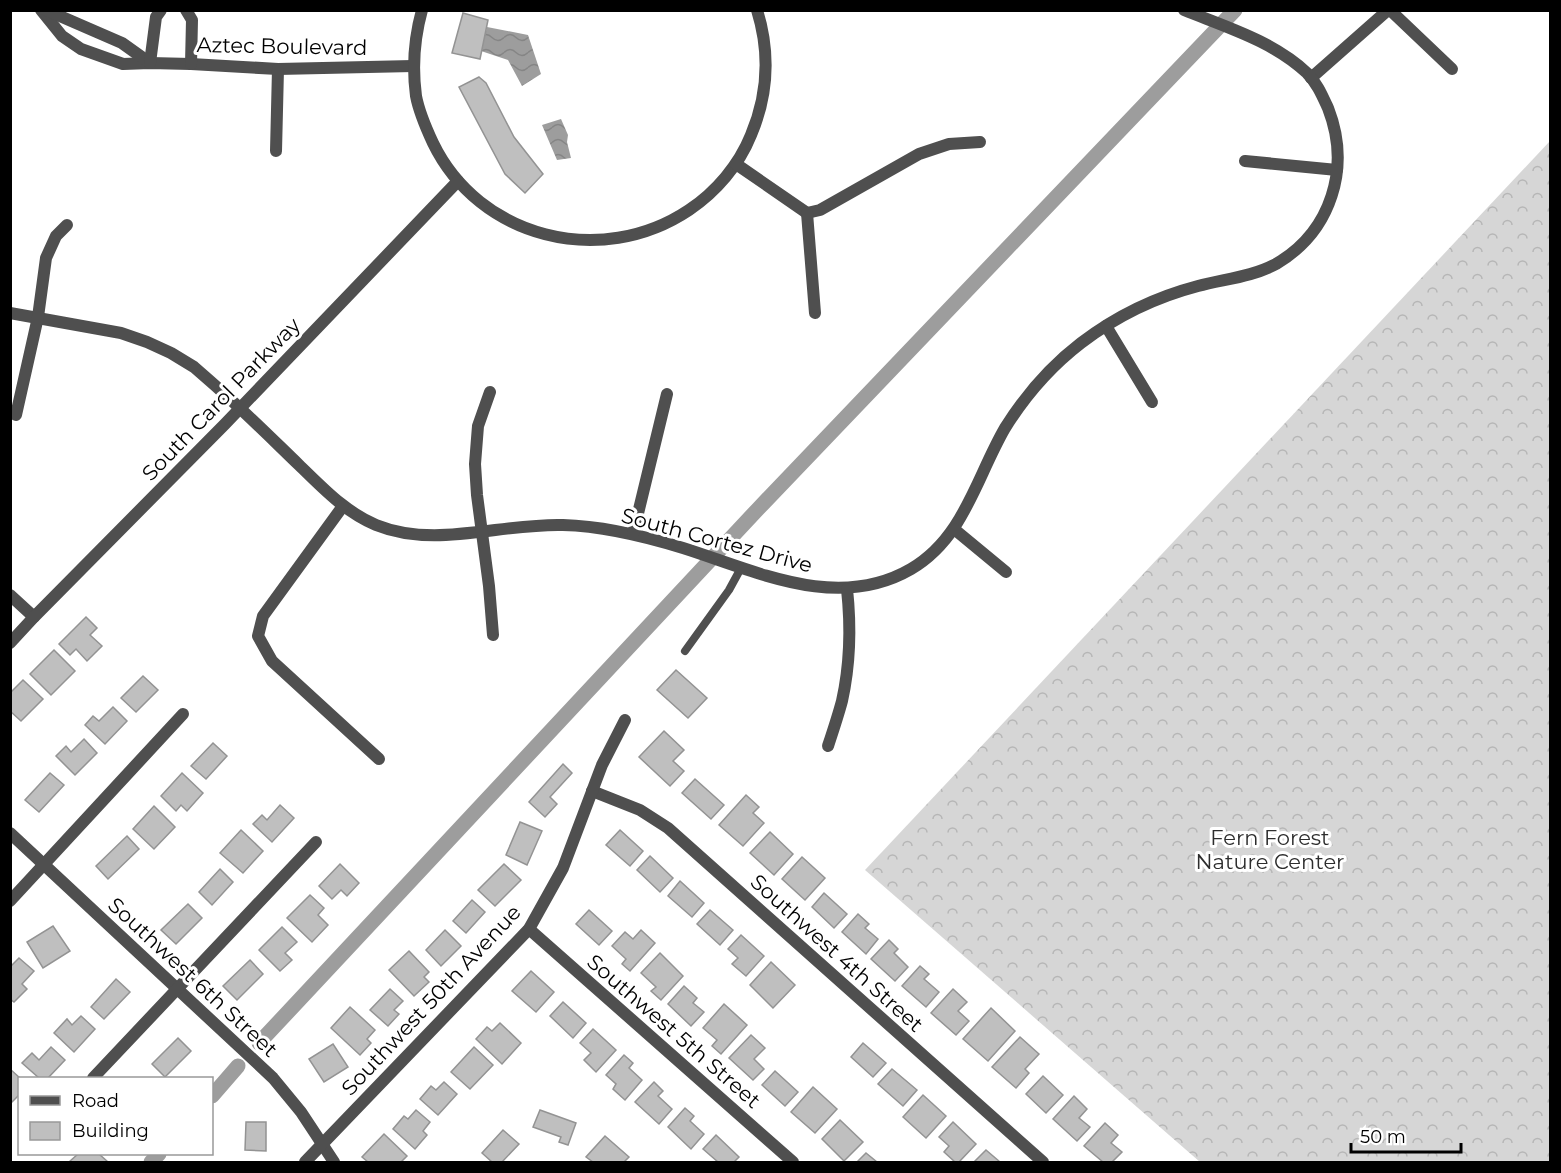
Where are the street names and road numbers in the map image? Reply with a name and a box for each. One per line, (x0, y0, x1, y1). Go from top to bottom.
street label: Aztec Boulevard (196, 32, 368, 60)
street label: South Carol Parkway (137, 312, 306, 486)
street label: South Cortez Drive (619, 502, 815, 578)
street label: Southwest 4th Street (746, 869, 928, 1037)
street label: Southwest 6th Street (103, 892, 283, 1062)
street label: Southwest 50th Avenue (336, 900, 526, 1100)
street label: Southwest 5th Street (582, 949, 766, 1113)

